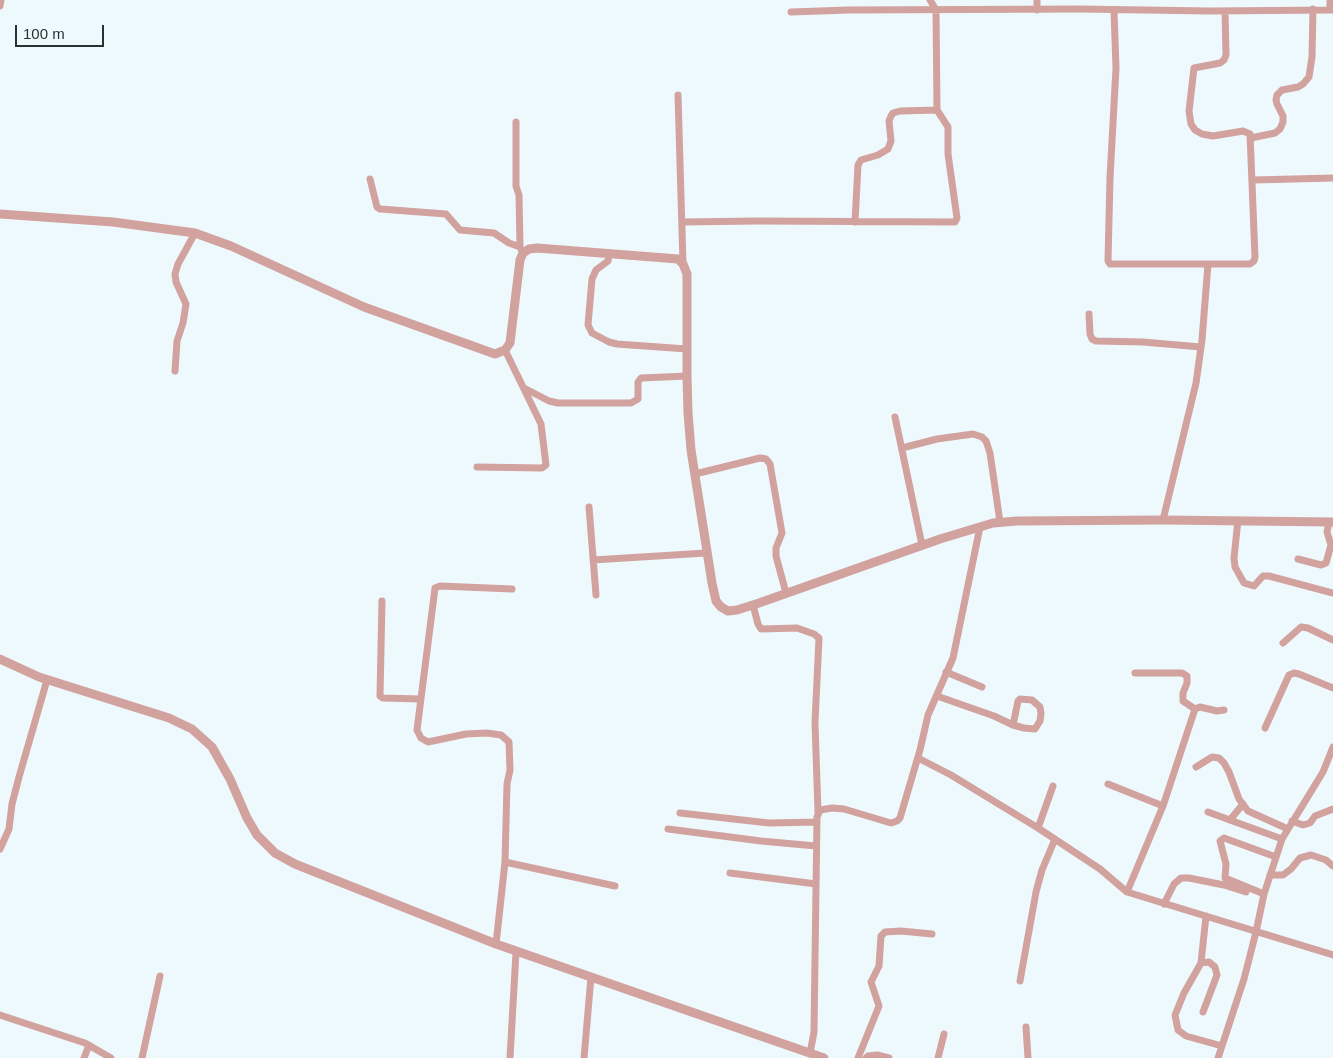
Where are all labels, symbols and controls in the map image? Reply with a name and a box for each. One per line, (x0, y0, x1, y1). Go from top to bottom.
scale bar (18, 15, 106, 47)
text: 100 m (23, 25, 65, 42)

